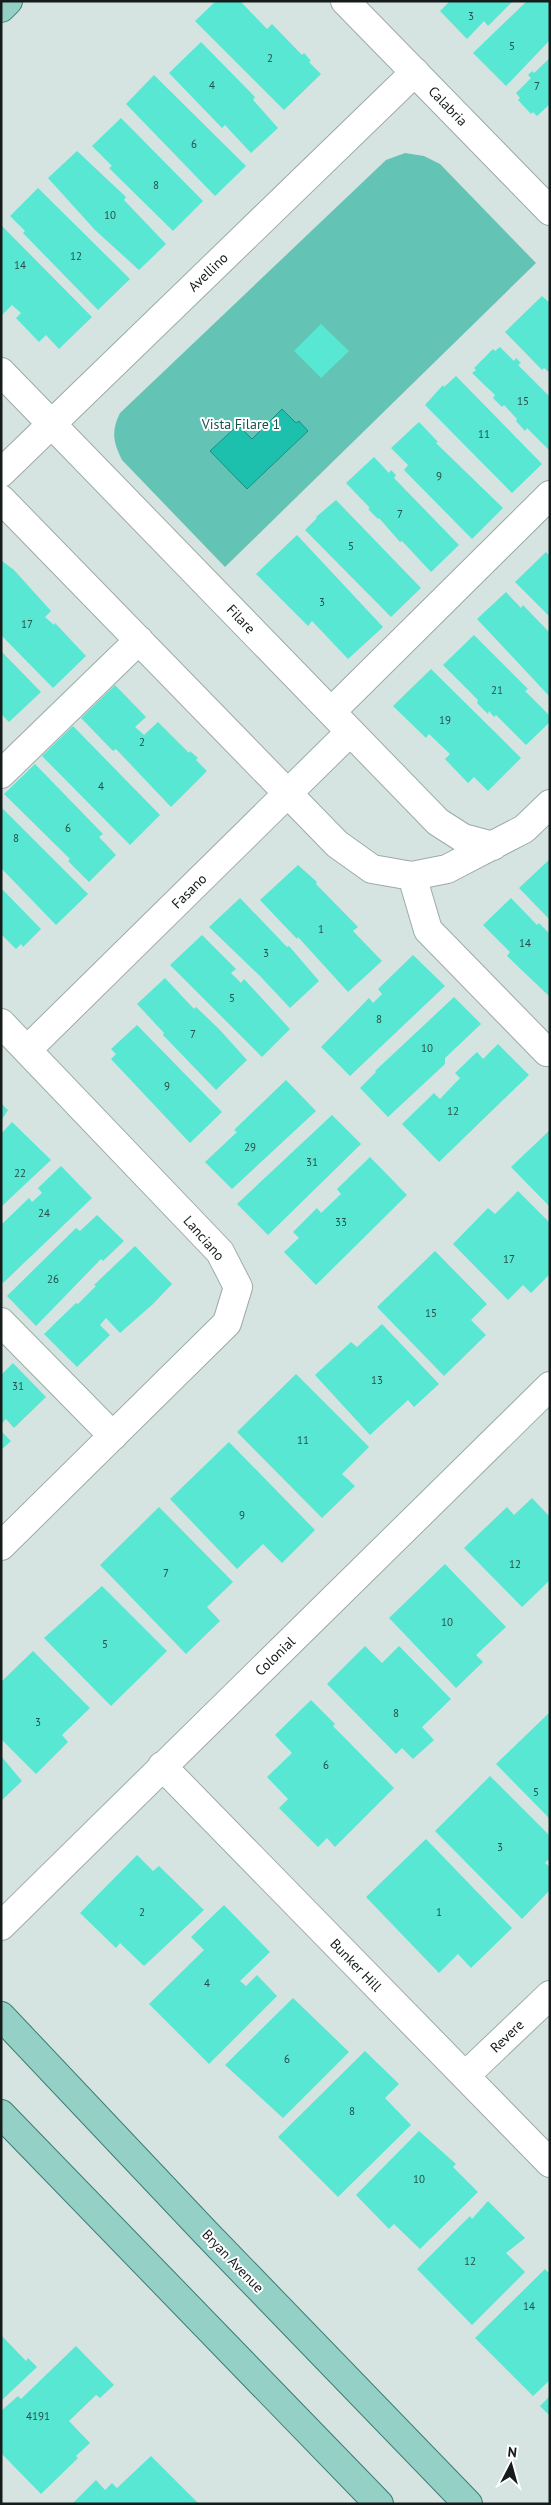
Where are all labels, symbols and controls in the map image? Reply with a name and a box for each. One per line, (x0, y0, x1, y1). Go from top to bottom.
house number: 3 (468, 9, 474, 23)
house number: 5 (509, 39, 515, 53)
house number: 2 (267, 51, 273, 65)
house number: 4 (209, 78, 215, 92)
house number: 7 (534, 79, 540, 93)
street label: Calabria (425, 82, 471, 130)
house number: 6 (191, 137, 197, 151)
house number: 8 (153, 178, 159, 192)
house number: 10 (104, 208, 116, 222)
house number: 12 (70, 249, 82, 263)
street label: Avellino (184, 249, 232, 295)
house number: 14 (14, 258, 26, 272)
house number: 15 (517, 394, 529, 408)
park label: Vista Filare 1 (201, 415, 280, 433)
house number: 11 (478, 427, 490, 441)
house number: 9 (436, 469, 442, 483)
house number: 7 (397, 507, 403, 521)
house number: 5 (348, 539, 354, 553)
house number: 3 (319, 595, 325, 609)
street label: Filare (223, 601, 259, 637)
house number: 17 (21, 617, 33, 631)
house number: 21 (491, 683, 503, 697)
house number: 19 (439, 713, 451, 727)
house number: 2 (139, 735, 145, 749)
house number: 4 (98, 779, 104, 793)
house number: 6 (65, 821, 71, 835)
house number: 8 (13, 831, 19, 845)
street label: Fasano (168, 870, 210, 912)
house number: 1 (318, 922, 324, 936)
house number: 14 (519, 936, 531, 950)
house number: 3 (263, 946, 269, 960)
house number: 5 (229, 991, 235, 1005)
house number: 8 (376, 1012, 382, 1026)
house number: 7 (190, 1027, 196, 1041)
house number: 10 (421, 1041, 433, 1055)
house number: 9 (164, 1079, 170, 1093)
house number: 12 (447, 1104, 459, 1118)
house number: 29 (244, 1140, 256, 1154)
house number: 31 (306, 1155, 318, 1169)
house number: 22 (14, 1166, 26, 1180)
house number: 24 (38, 1206, 50, 1220)
street label: Lanciano (180, 1212, 228, 1264)
house number: 33 (335, 1215, 347, 1229)
house number: 17 (503, 1252, 515, 1266)
house number: 26 (47, 1272, 59, 1286)
house number: 15 (425, 1306, 437, 1320)
house number: 13 (371, 1373, 383, 1387)
house number: 31 (12, 1379, 24, 1393)
house number: 11 (297, 1433, 309, 1447)
house number: 9 (239, 1508, 245, 1522)
house number: 12 (509, 1557, 521, 1571)
house number: 7 (163, 1566, 169, 1580)
house number: 10 (441, 1615, 453, 1629)
street label: Colonial (251, 1632, 299, 1680)
house number: 5 (102, 1637, 108, 1651)
house number: 8 (393, 1706, 399, 1720)
house number: 3 (35, 1715, 41, 1729)
house number: 6 (323, 1758, 329, 1772)
house number: 5 (533, 1785, 539, 1799)
house number: 3 (497, 1840, 503, 1854)
house number: 2 (139, 1905, 145, 1919)
house number: 1 (436, 1905, 442, 1919)
street label: Bunker Hill (326, 1935, 386, 1995)
house number: 4 (204, 1976, 210, 1990)
street label: Revere (486, 2016, 528, 2056)
house number: 6 (284, 2052, 290, 2066)
house number: 8 (349, 2104, 355, 2118)
house number: 10 (413, 2172, 425, 2186)
street label: Bryan Avenue (198, 2226, 268, 2296)
house number: 12 (464, 2254, 476, 2268)
house number: 14 (523, 2299, 535, 2313)
house number: 4191 (26, 2409, 50, 2423)
north arrow (486, 2440, 536, 2490)
text: N (507, 2443, 518, 2462)

